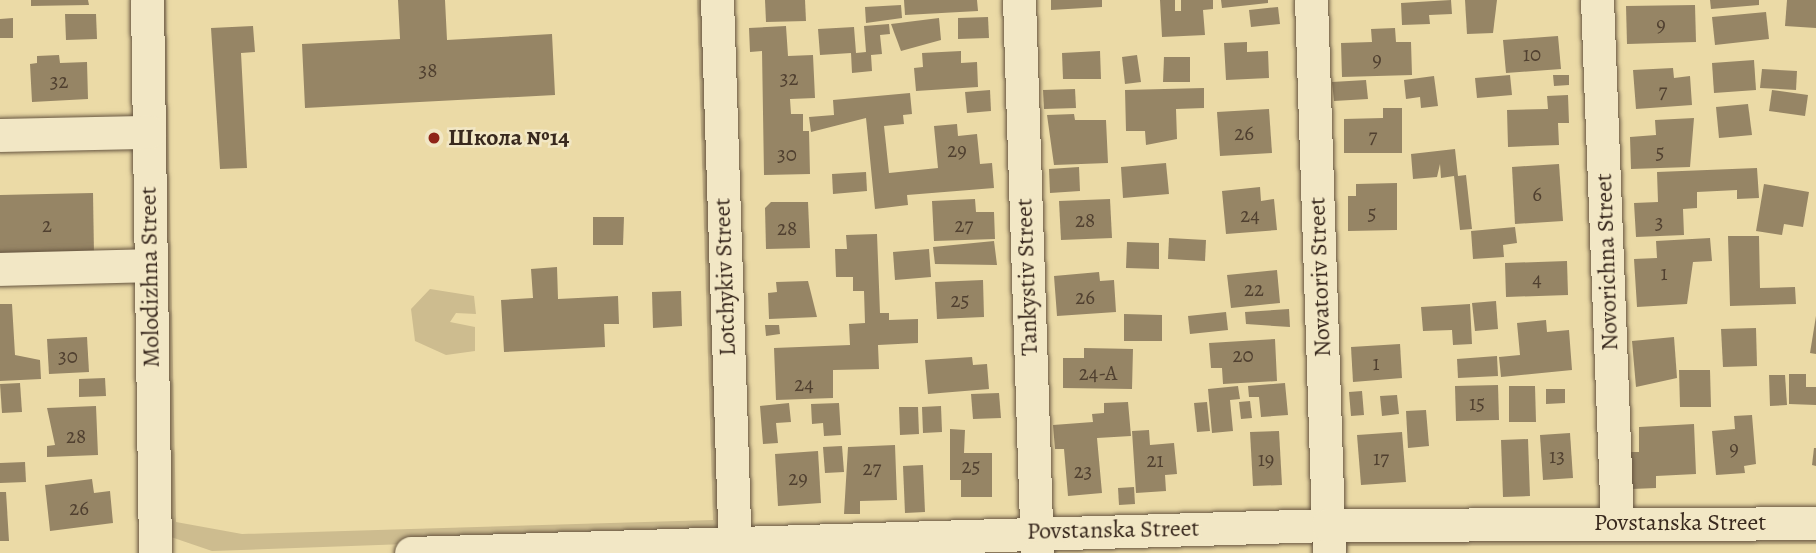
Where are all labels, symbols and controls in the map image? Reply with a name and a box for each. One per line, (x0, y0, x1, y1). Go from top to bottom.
house number: 9 (1656, 11, 1666, 37)
house number: 10 (1523, 41, 1541, 67)
house number: 9 (1372, 46, 1382, 72)
house number: 38 (419, 57, 437, 83)
house number: 32 (780, 65, 798, 91)
house number: 32 (50, 68, 68, 94)
house number: 7 (1659, 78, 1667, 104)
house number: 26 (1234, 120, 1254, 146)
house number: 7 (1369, 123, 1377, 149)
place label: Школа №14 (448, 124, 570, 152)
marker: Школа №14 (426, 130, 442, 146)
house number: 29 (947, 137, 967, 163)
house number: 5 (1655, 139, 1665, 165)
house number: 30 (777, 141, 797, 167)
street label: Novorichna Street (1590, 173, 1624, 351)
house number: 6 (1532, 181, 1542, 207)
street label: Molodizhna Street (134, 186, 166, 368)
street label: Novatoriv Street (1303, 196, 1337, 358)
street label: Lotchykiv Street (708, 197, 742, 357)
street label: Tankystiv Street (1010, 198, 1044, 356)
house number: 5 (1367, 200, 1377, 226)
house number: 24 (1240, 202, 1260, 228)
house number: 28 (1075, 207, 1095, 233)
house number: 3 (1655, 209, 1663, 235)
house number: 2 (42, 212, 52, 238)
house number: 27 (955, 212, 973, 238)
house number: 28 (777, 215, 797, 241)
house number: 1 (1660, 260, 1668, 286)
house number: 4 (1532, 266, 1542, 292)
house number: 22 (1244, 276, 1264, 302)
house number: 26 (1075, 284, 1095, 310)
house number: 25 (950, 287, 970, 313)
house number: 20 (1232, 342, 1254, 368)
house number: 30 (58, 343, 78, 369)
house number: 1 (1372, 350, 1380, 376)
house number: 24-А (1079, 360, 1117, 386)
house number: 24 (794, 371, 814, 397)
house number: 15 (1469, 390, 1485, 416)
house number: 28 (66, 423, 86, 449)
house number: 9 (1729, 435, 1739, 461)
house number: 13 (1549, 443, 1565, 469)
house number: 17 (1373, 445, 1389, 471)
house number: 19 (1258, 446, 1274, 472)
house number: 21 (1146, 447, 1164, 473)
house number: 25 (961, 453, 981, 479)
house number: 27 (863, 455, 881, 481)
house number: 23 (1074, 458, 1092, 484)
house number: 29 (788, 465, 808, 491)
house number: 26 (69, 495, 89, 521)
street label: Povstanska Street (1594, 509, 1766, 537)
street label: Povstanska Street (1027, 514, 1199, 546)

